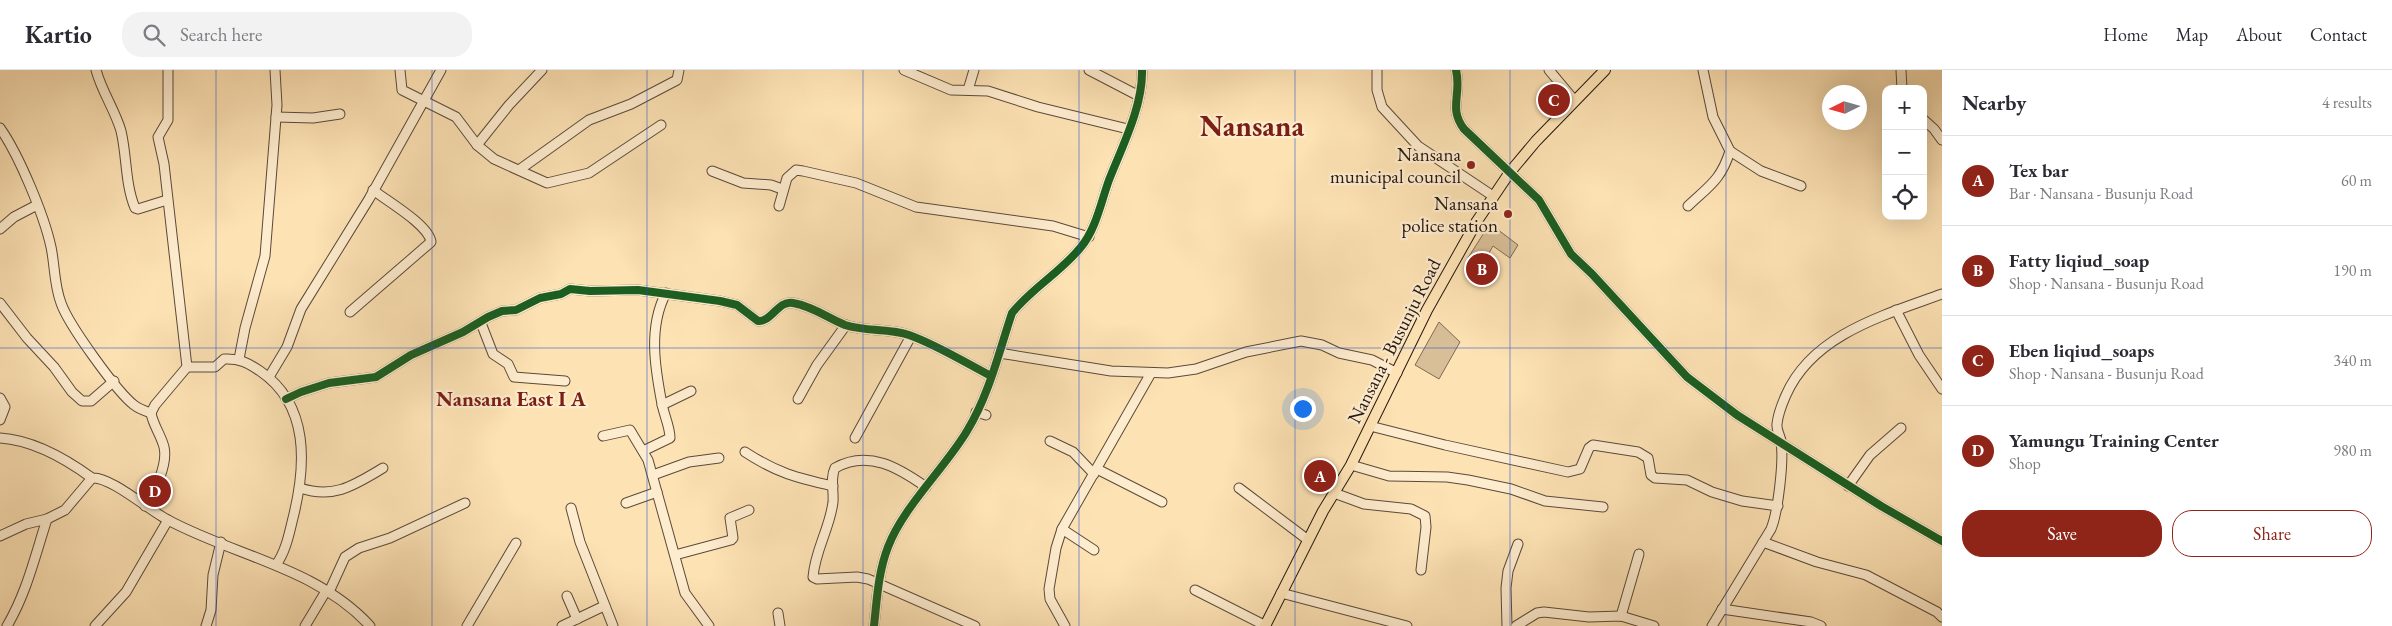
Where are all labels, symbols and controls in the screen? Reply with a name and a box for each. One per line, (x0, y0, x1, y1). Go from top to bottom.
search box (122, 12, 472, 57)
text: Kartio (25, 19, 92, 50)
icon: search (140, 21, 168, 49)
text: Search here (180, 22, 262, 47)
text: Home (2103, 23, 2148, 46)
text: Map (2176, 23, 2208, 46)
text: About (2236, 23, 2282, 46)
text: Contact (2310, 23, 2367, 46)
pin: C (1538, 81, 1570, 119)
north arrow (1822, 85, 1867, 130)
map controls (1882, 85, 1927, 220)
button: + (1882, 85, 1927, 130)
text: Nearby (1962, 89, 2026, 116)
text: 4 results (2322, 92, 2372, 113)
district label: Nansana (1200, 107, 1304, 145)
button: − (1882, 130, 1927, 175)
place label: Nansana municipal council (1330, 142, 1461, 189)
text: Tex bar (2009, 158, 2069, 183)
marker: Nansana municipal council (1465, 159, 1477, 171)
text: A (1972, 170, 1984, 191)
text: 60 m (2341, 170, 2372, 191)
button: locate (1882, 175, 1927, 220)
text: Bar · Nansana - Busunju Road (2009, 183, 2193, 204)
place label: Nansana police station (1401, 191, 1498, 238)
marker: Nansana police station (1502, 208, 1514, 220)
text: Fatty liqiud_soap (2009, 248, 2149, 273)
pin: B (1466, 250, 1498, 288)
street label: Nansana - Busunju Road (1342, 254, 1447, 428)
text: B (1973, 260, 1983, 281)
text: 190 m (2333, 260, 2372, 281)
text: Shop · Nansana - Busunju Road (2009, 273, 2204, 294)
text: Eben liqiud_soaps (2009, 338, 2154, 363)
text: C (1972, 350, 1984, 371)
text: 340 m (2333, 350, 2372, 371)
text: Shop · Nansana - Busunju Road (2009, 363, 2204, 384)
district label: Nansana East I A (436, 385, 587, 412)
your location (1290, 396, 1316, 422)
text: Yamungu Training Center (2009, 428, 2219, 453)
text: D (1972, 440, 1984, 461)
text: 980 m (2333, 440, 2372, 461)
text: Shop (2009, 453, 2041, 474)
pin: A (1304, 457, 1336, 495)
pin: D (139, 472, 171, 510)
button: Save (1962, 510, 2162, 557)
button: Share (2172, 510, 2372, 557)

